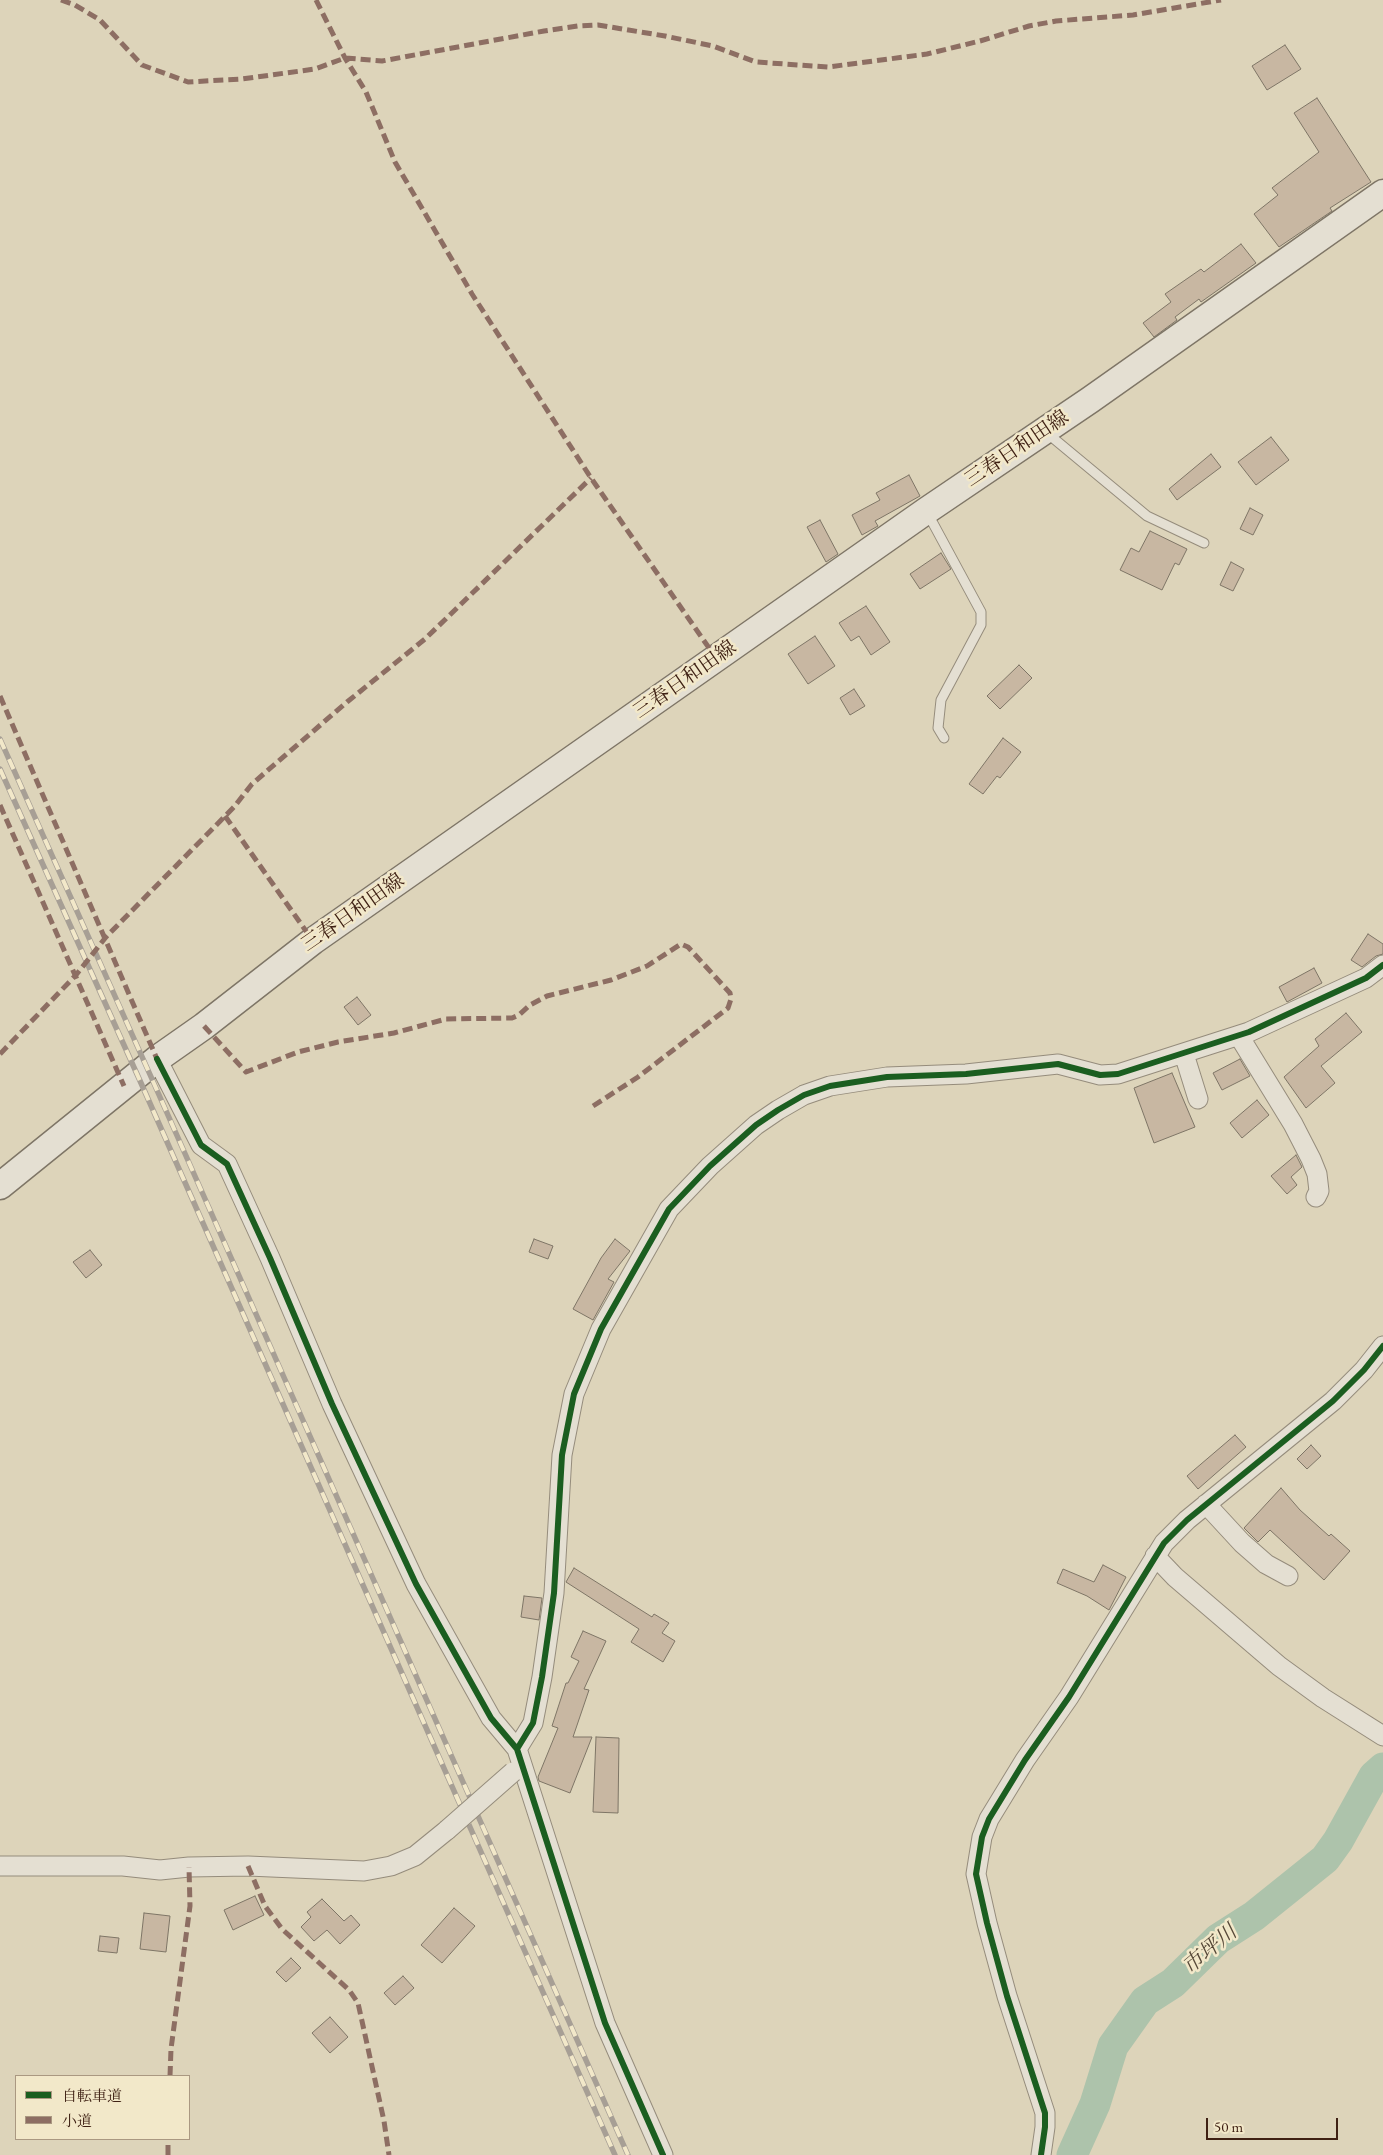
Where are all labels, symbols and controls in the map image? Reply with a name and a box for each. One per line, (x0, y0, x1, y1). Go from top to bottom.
street label: 三春日和田線 (961, 406, 1073, 492)
street label: 三春日和田線 (629, 636, 741, 724)
street label: 三春日和田線 (297, 869, 409, 957)
water label: 市坪川 (1178, 1920, 1242, 1980)
legend (15, 2075, 190, 2140)
text: 自転車道 (62, 2086, 122, 2105)
scale bar (1208, 2108, 1340, 2140)
text: 小道 (62, 2111, 92, 2130)
text: 50 m (1214, 2117, 1243, 2136)

